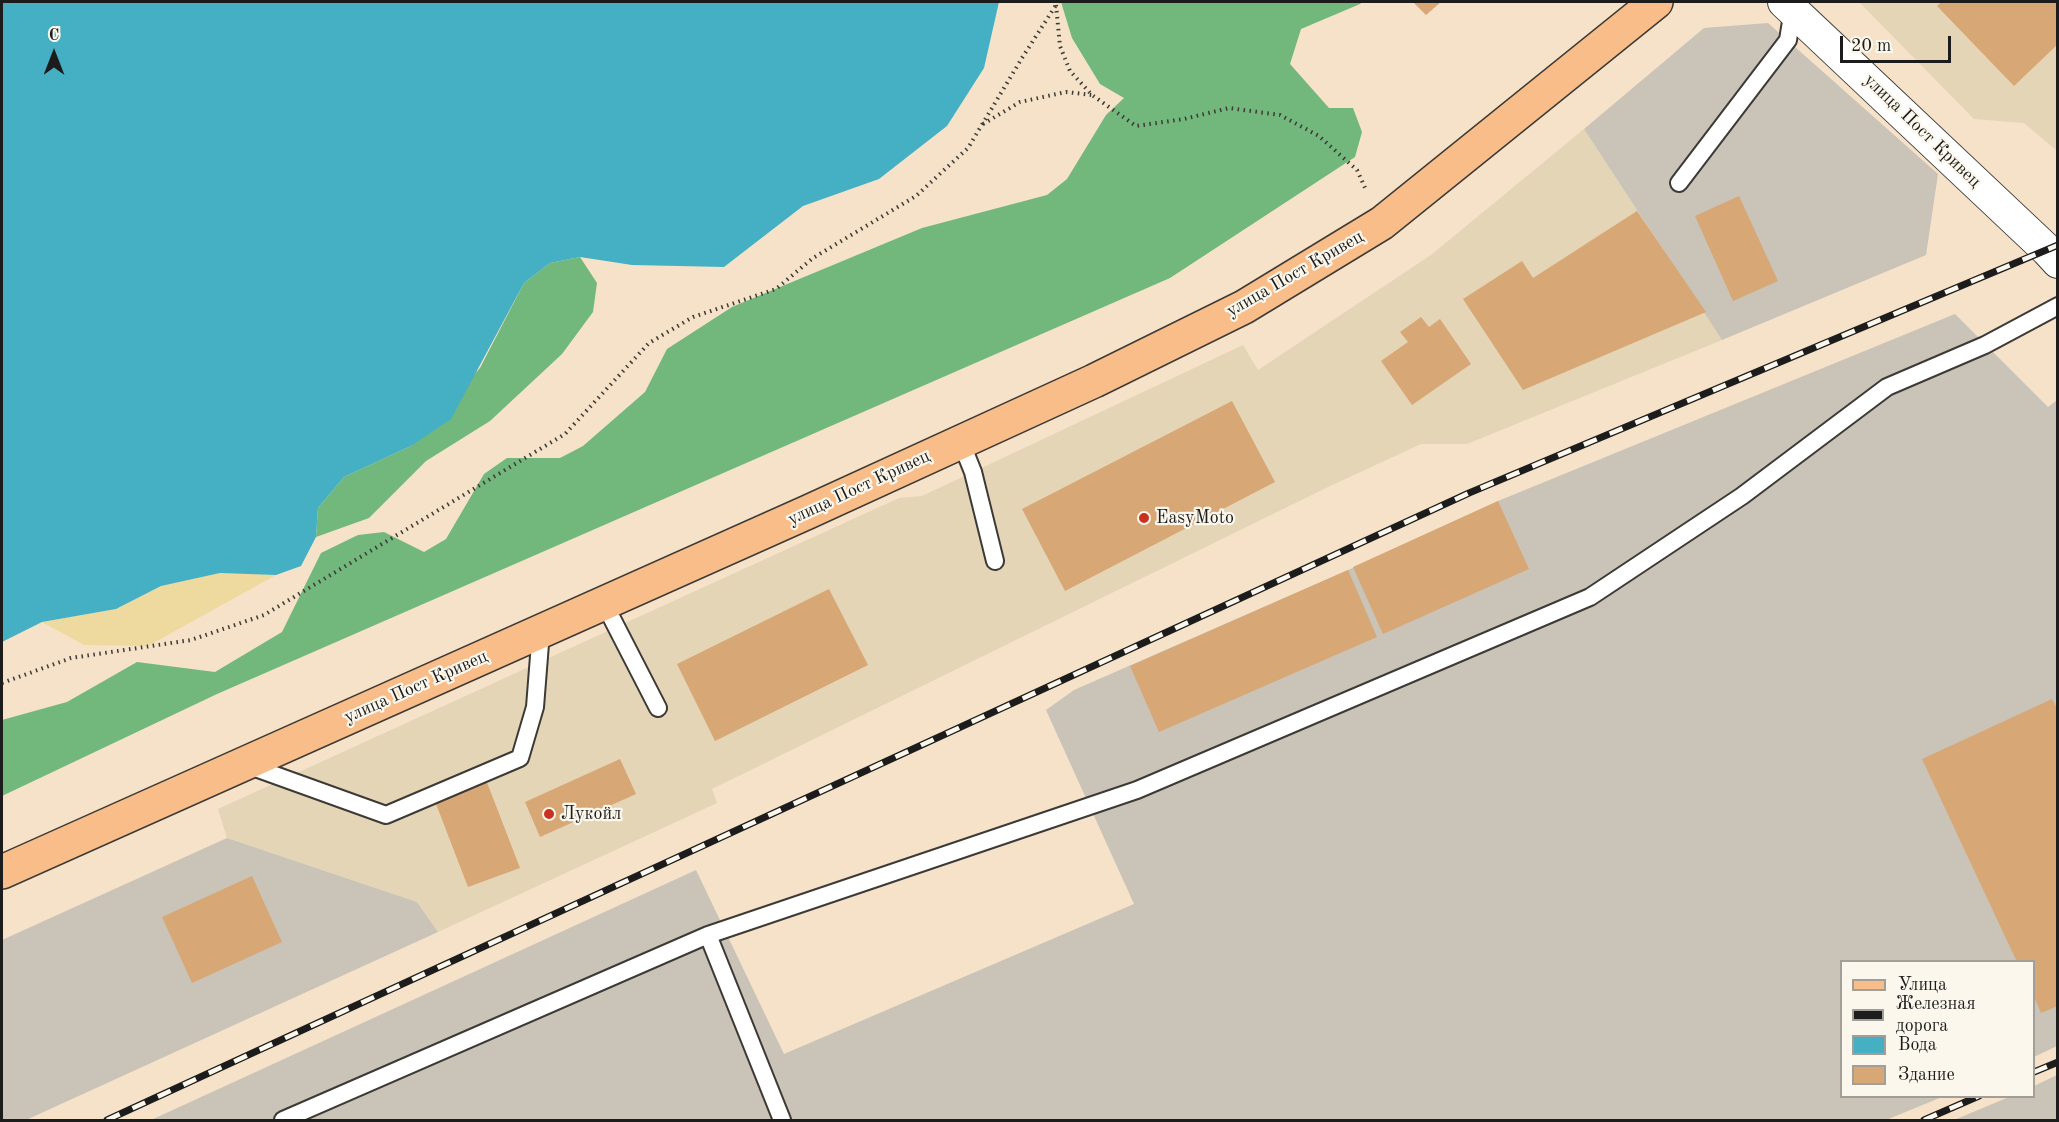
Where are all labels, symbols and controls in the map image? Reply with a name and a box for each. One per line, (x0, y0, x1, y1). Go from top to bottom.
north arrow (24, 24, 84, 84)
scale bar (1843, 24, 1954, 62)
text: С (49, 28, 59, 44)
text: 20 m (1851, 37, 1891, 55)
street label: улица Пост Кривец (1859, 70, 1985, 192)
street label: улица Пост Кривец (1223, 226, 1367, 322)
street label: улица Пост Кривец (784, 446, 934, 530)
place label: EasyMoto (1156, 507, 1234, 529)
marker: EasyMoto (1137, 511, 1151, 525)
street label: улица Пост Кривец (341, 646, 491, 728)
place label: Лукойл (561, 803, 621, 825)
marker: Лукойл (542, 807, 556, 821)
legend (1840, 960, 2035, 1098)
text: Улица (1898, 976, 1947, 994)
text: Железная дорога (1896, 995, 1976, 1035)
text: Вода (1898, 1036, 1937, 1054)
text: Здание (1898, 1066, 1955, 1084)

